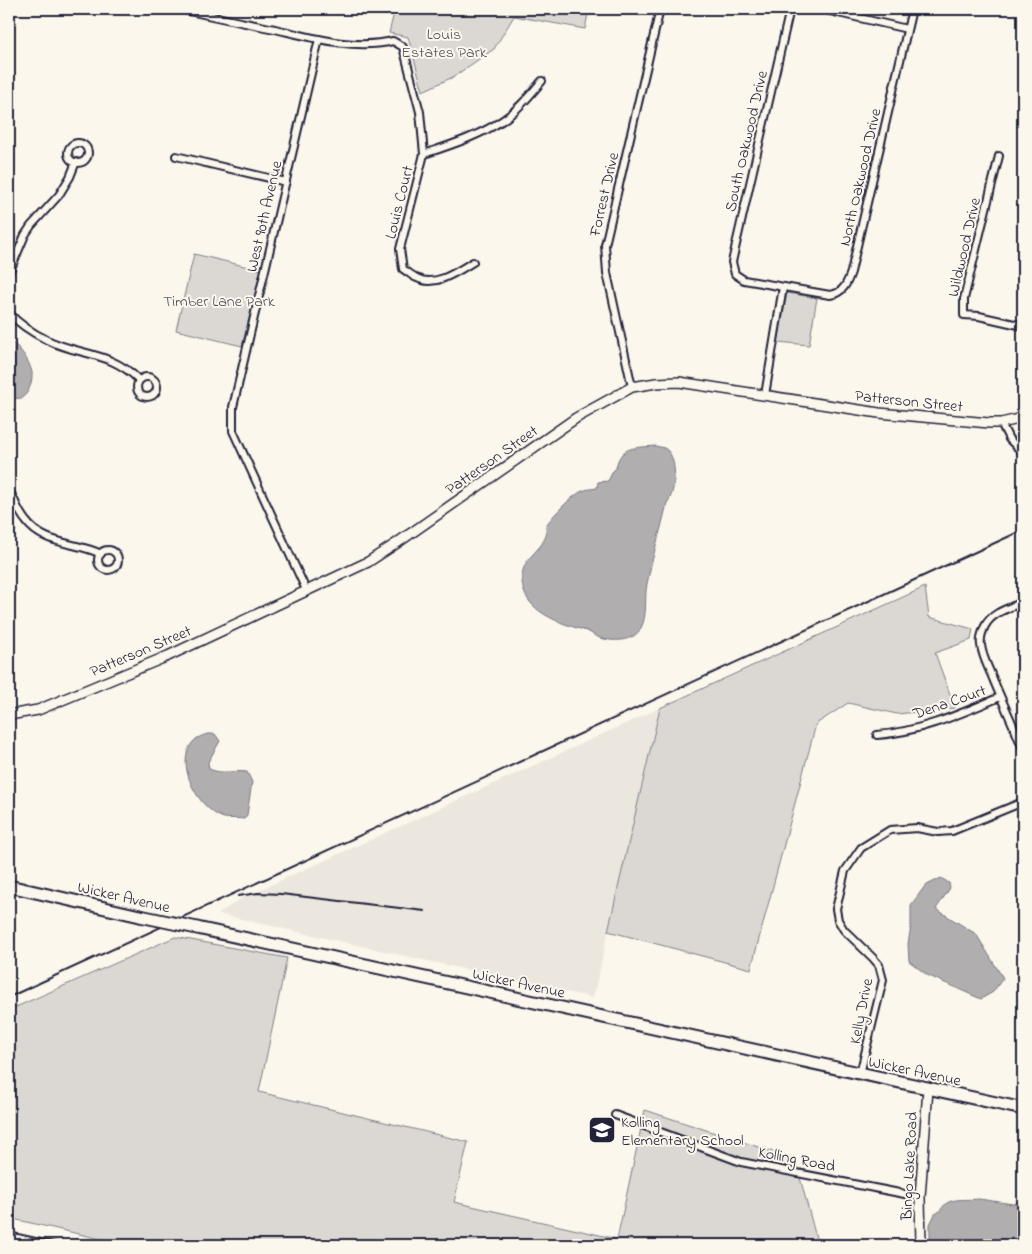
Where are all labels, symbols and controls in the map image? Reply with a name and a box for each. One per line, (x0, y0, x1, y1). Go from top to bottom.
park label: Louis Estates Park (401, 23, 488, 65)
street label: South Oakwood Drive (719, 68, 775, 214)
street label: North Oakwood Drive (833, 105, 889, 249)
street label: Forrest Drive (583, 149, 626, 240)
street label: West 90th Avenue (240, 158, 290, 275)
street label: Louis Court (379, 163, 421, 242)
street label: Wildwood Drive (942, 195, 988, 299)
park label: Timber Lane Park (163, 290, 276, 314)
street label: Patterson Street (854, 384, 965, 420)
street label: Patterson Street (441, 419, 544, 502)
street label: Patterson Street (86, 619, 196, 684)
street label: Dena Court (909, 679, 990, 727)
street label: Wicker Avenue (75, 876, 173, 920)
street label: Wicker Avenue (470, 962, 568, 1006)
street label: Kelly Drive (844, 976, 880, 1046)
street label: Wicker Avenue (866, 1050, 964, 1094)
place label: Kolling Elementary School (621, 1111, 744, 1153)
street label: Bingo Lake Road (895, 1111, 925, 1222)
school or university icon: Kolling Elementary School (587, 1115, 617, 1145)
street label: Kolling Road (756, 1141, 837, 1179)

